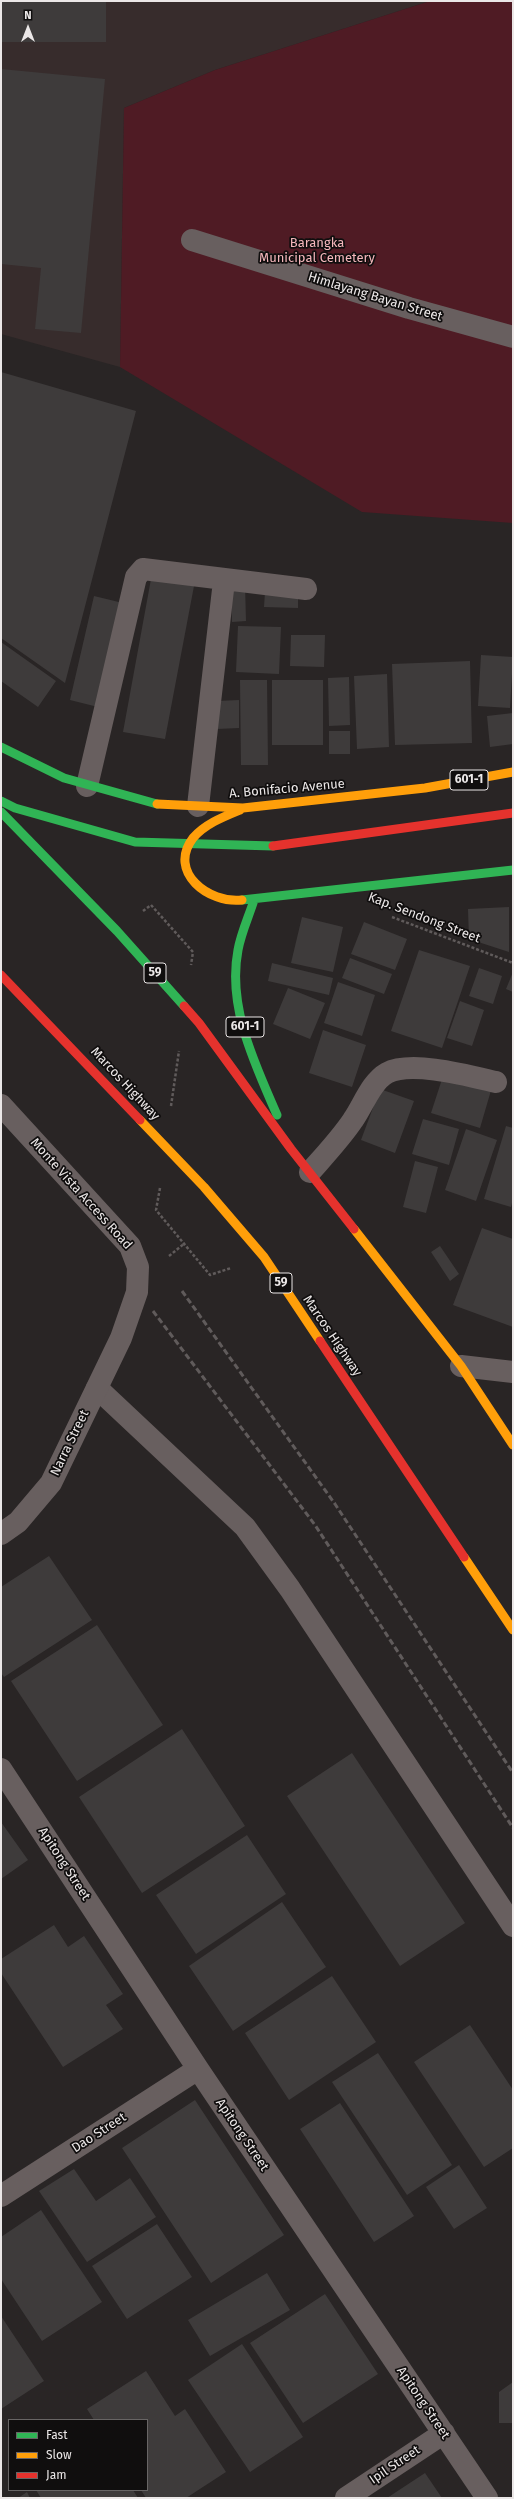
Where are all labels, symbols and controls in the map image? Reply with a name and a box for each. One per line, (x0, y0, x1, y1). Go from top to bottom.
north arrow (8, 8, 48, 48)
text: N (24, 9, 32, 22)
park label: Barangka Municipal Cemetery (259, 235, 375, 266)
street label: Himlayang Bayan Street (306, 269, 444, 325)
road number: 601-1 (450, 770, 488, 790)
street label: A. Bonifacio Avenue (229, 776, 345, 802)
street label: Kap. Sendong Street (366, 889, 482, 947)
road number: 59 (144, 963, 166, 983)
road number: 601-1 (226, 1017, 264, 1037)
street label: Marcos Highway (87, 1044, 163, 1124)
street label: Monte Vista Access Road (27, 1135, 135, 1253)
road number: 59 (270, 1273, 292, 1293)
street label: Marcos Highway (299, 1293, 365, 1379)
street label: Narra Street (47, 1408, 93, 1478)
street label: Apitong Street (35, 1825, 93, 1903)
street label: Apitong Street (212, 2096, 272, 2174)
street label: Dao Street (69, 2110, 129, 2156)
street label: Apitong Street (393, 2364, 453, 2442)
legend (8, 2419, 148, 2491)
text: Fast (46, 2428, 68, 2442)
street label: Ipil Street (367, 2442, 423, 2488)
text: Slow (46, 2448, 72, 2462)
text: Jam (46, 2468, 66, 2482)

